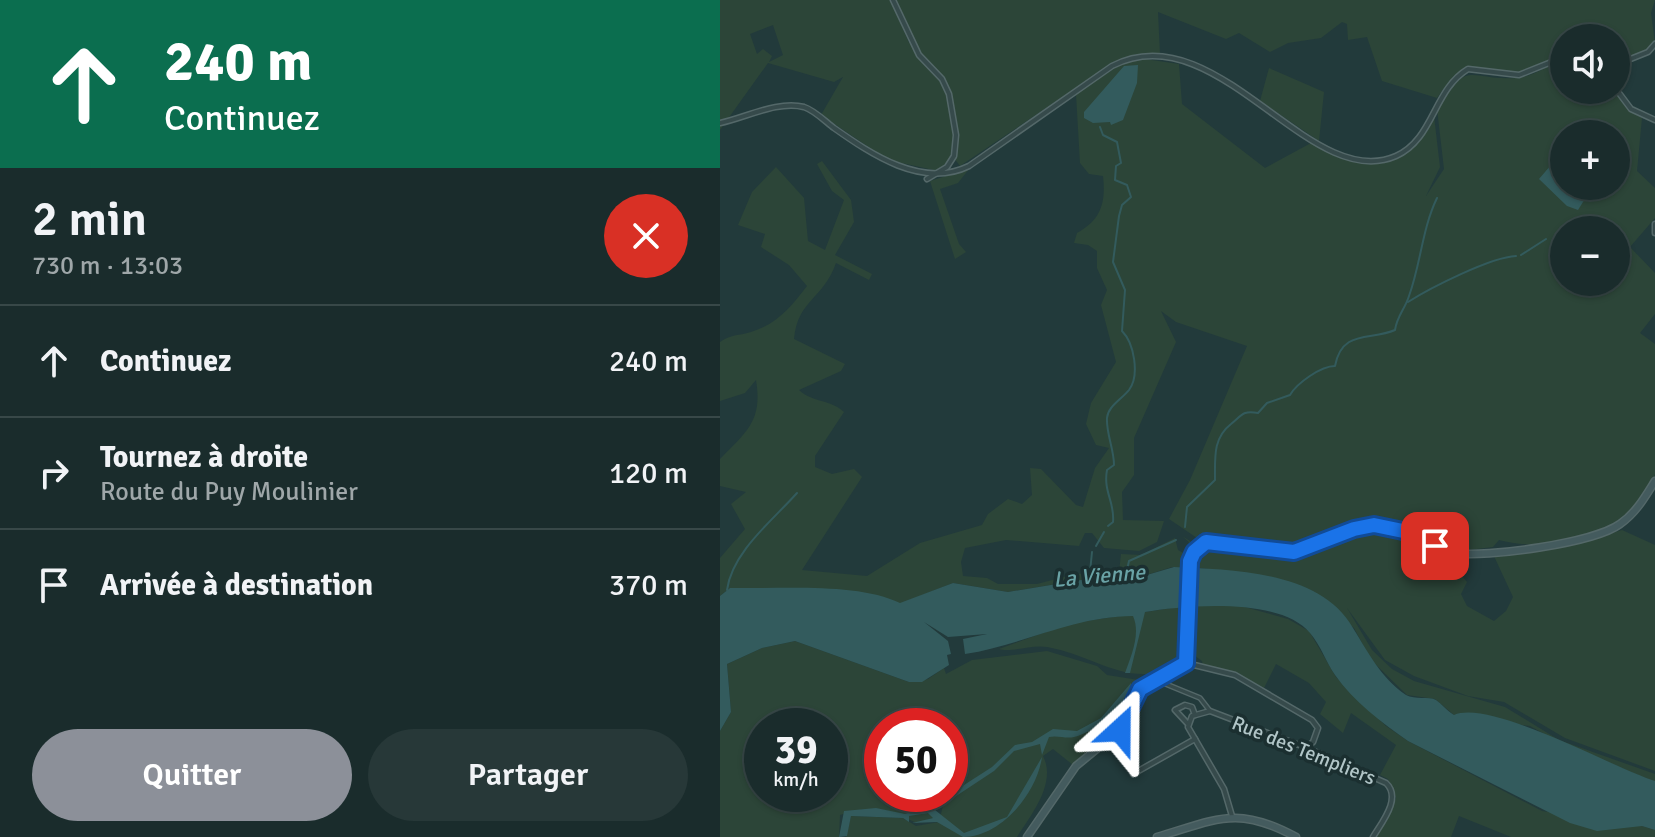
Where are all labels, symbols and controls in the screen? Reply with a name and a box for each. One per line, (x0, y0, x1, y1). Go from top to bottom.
map controls (1550, 24, 1630, 296)
button: sound (1550, 24, 1630, 104)
text: 240 m (164, 27, 312, 96)
icon: ahead (32, 32, 136, 136)
text: Continuez (164, 96, 320, 141)
button: + (1550, 120, 1630, 200)
text: 2 min (32, 190, 147, 249)
button: close (604, 194, 688, 278)
button: − (1550, 216, 1630, 296)
text: 730 m · 13:03 (32, 250, 183, 282)
icon: ahead (32, 339, 76, 383)
text: Continuez (100, 343, 232, 380)
text: 240 m (609, 343, 688, 380)
text: Tournez à droite (100, 439, 308, 476)
icon: right (32, 451, 76, 495)
text: 120 m (609, 455, 688, 492)
text: Route du Puy Moulinier (100, 476, 358, 508)
pin (1401, 512, 1469, 580)
icon: arrive (1413, 524, 1457, 568)
water label: La Vienne (1052, 558, 1147, 593)
icon: arrive (32, 563, 76, 607)
text: Arrivée à destination (100, 567, 373, 604)
text: 370 m (609, 567, 688, 604)
position arrow (1078, 688, 1162, 772)
speed limit sign: 50 (864, 708, 968, 812)
street label: Rue des Templiers (1228, 710, 1380, 791)
text: 39 (774, 725, 818, 775)
button: Quitter (32, 729, 352, 821)
button: Partager (368, 729, 688, 821)
text: km/h (773, 767, 819, 792)

